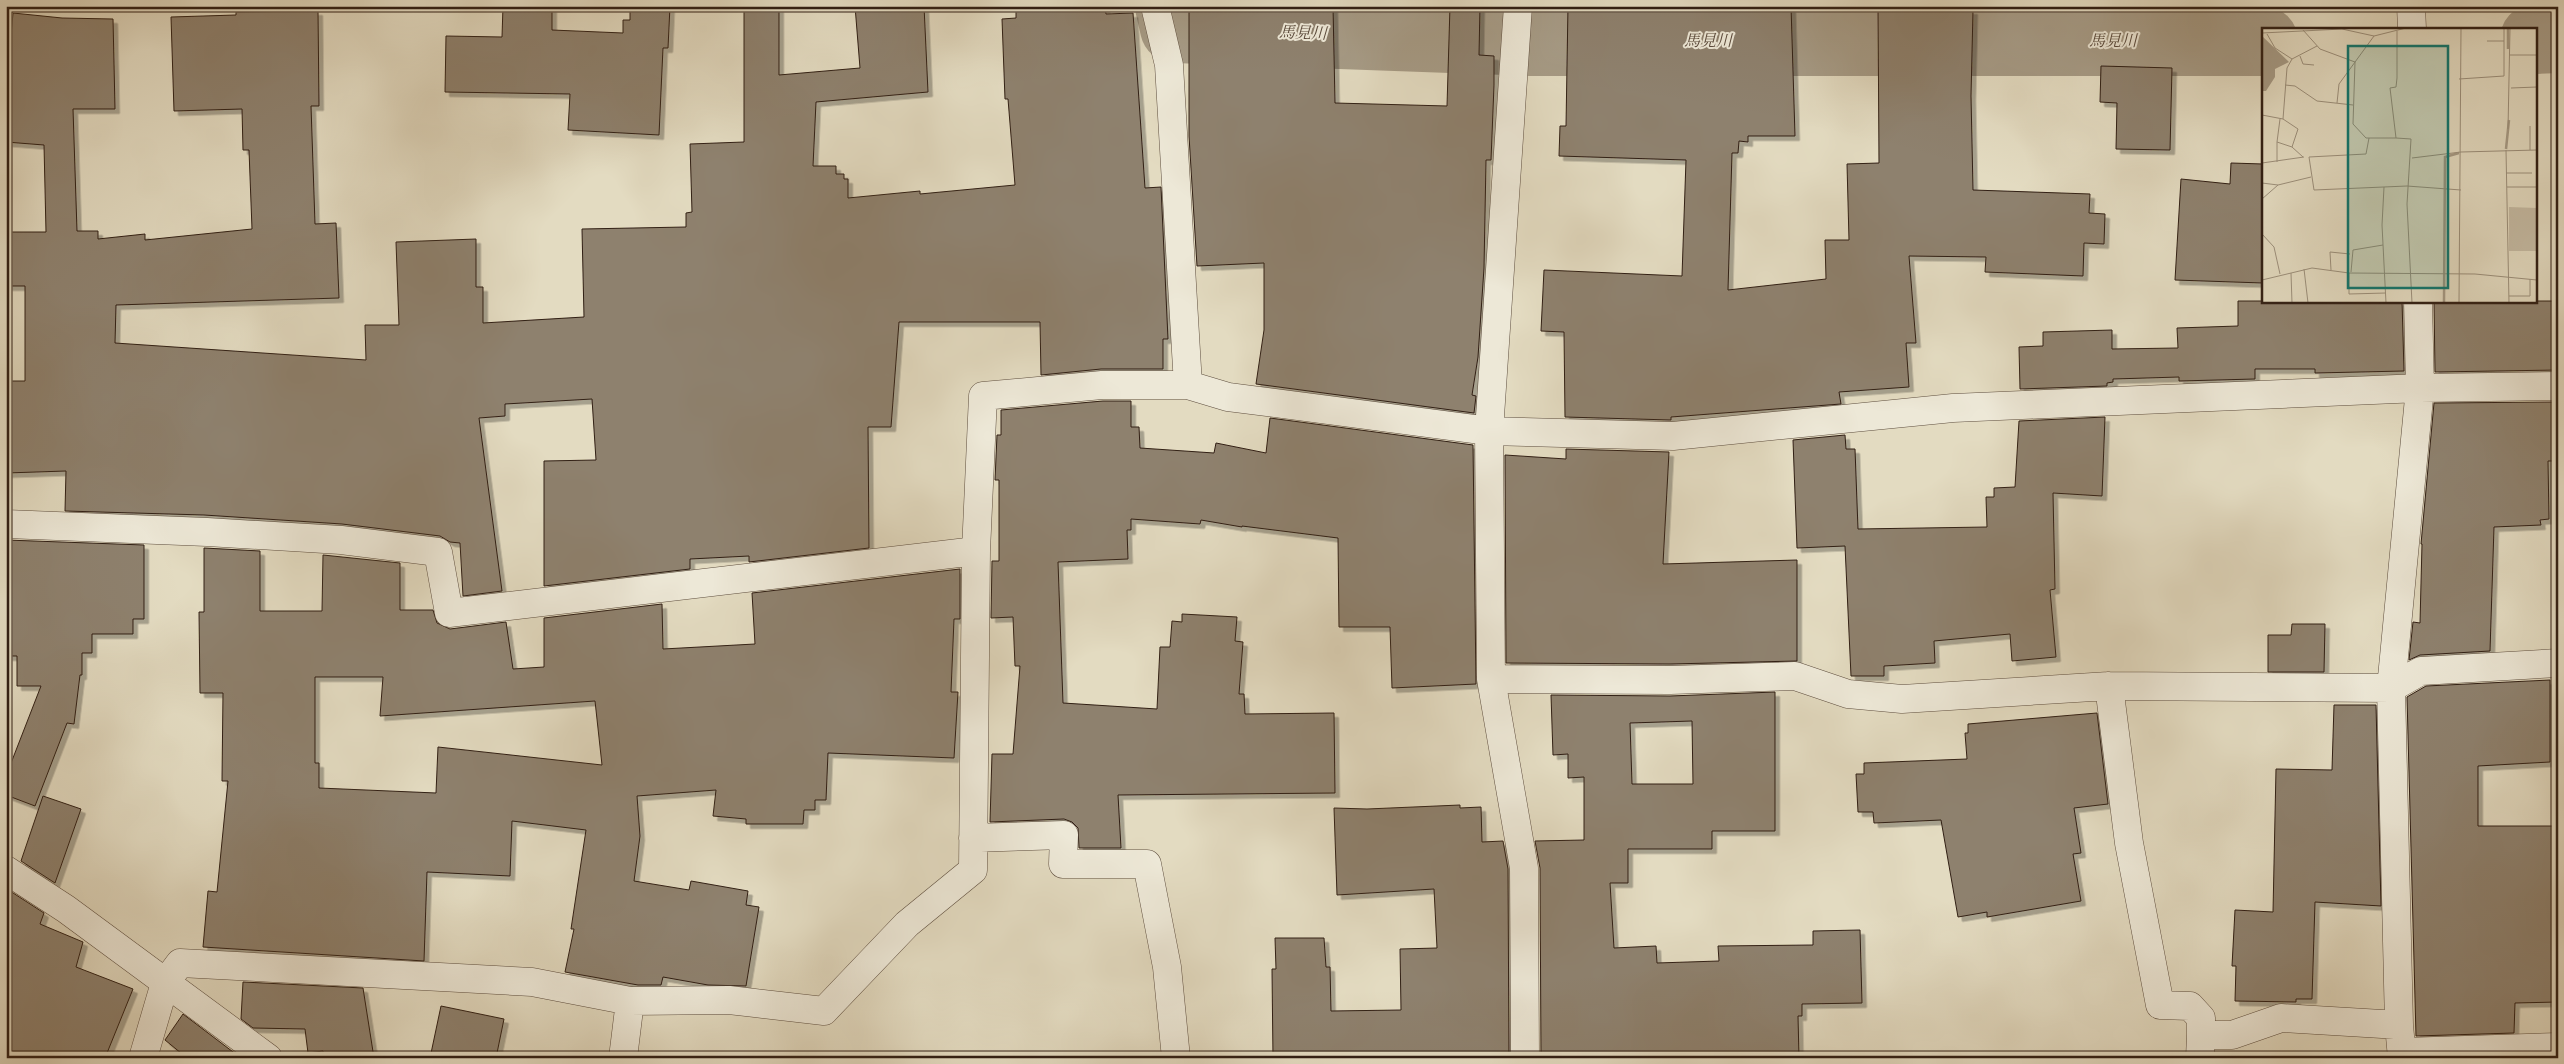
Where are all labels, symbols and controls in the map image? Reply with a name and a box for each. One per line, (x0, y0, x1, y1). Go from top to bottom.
water label: 馬見川 (1279, 21, 1329, 45)
inset map (2262, 28, 2536, 302)
water label: 馬見川 (1684, 30, 1734, 52)
water label: 馬見川 (2089, 30, 2139, 52)

